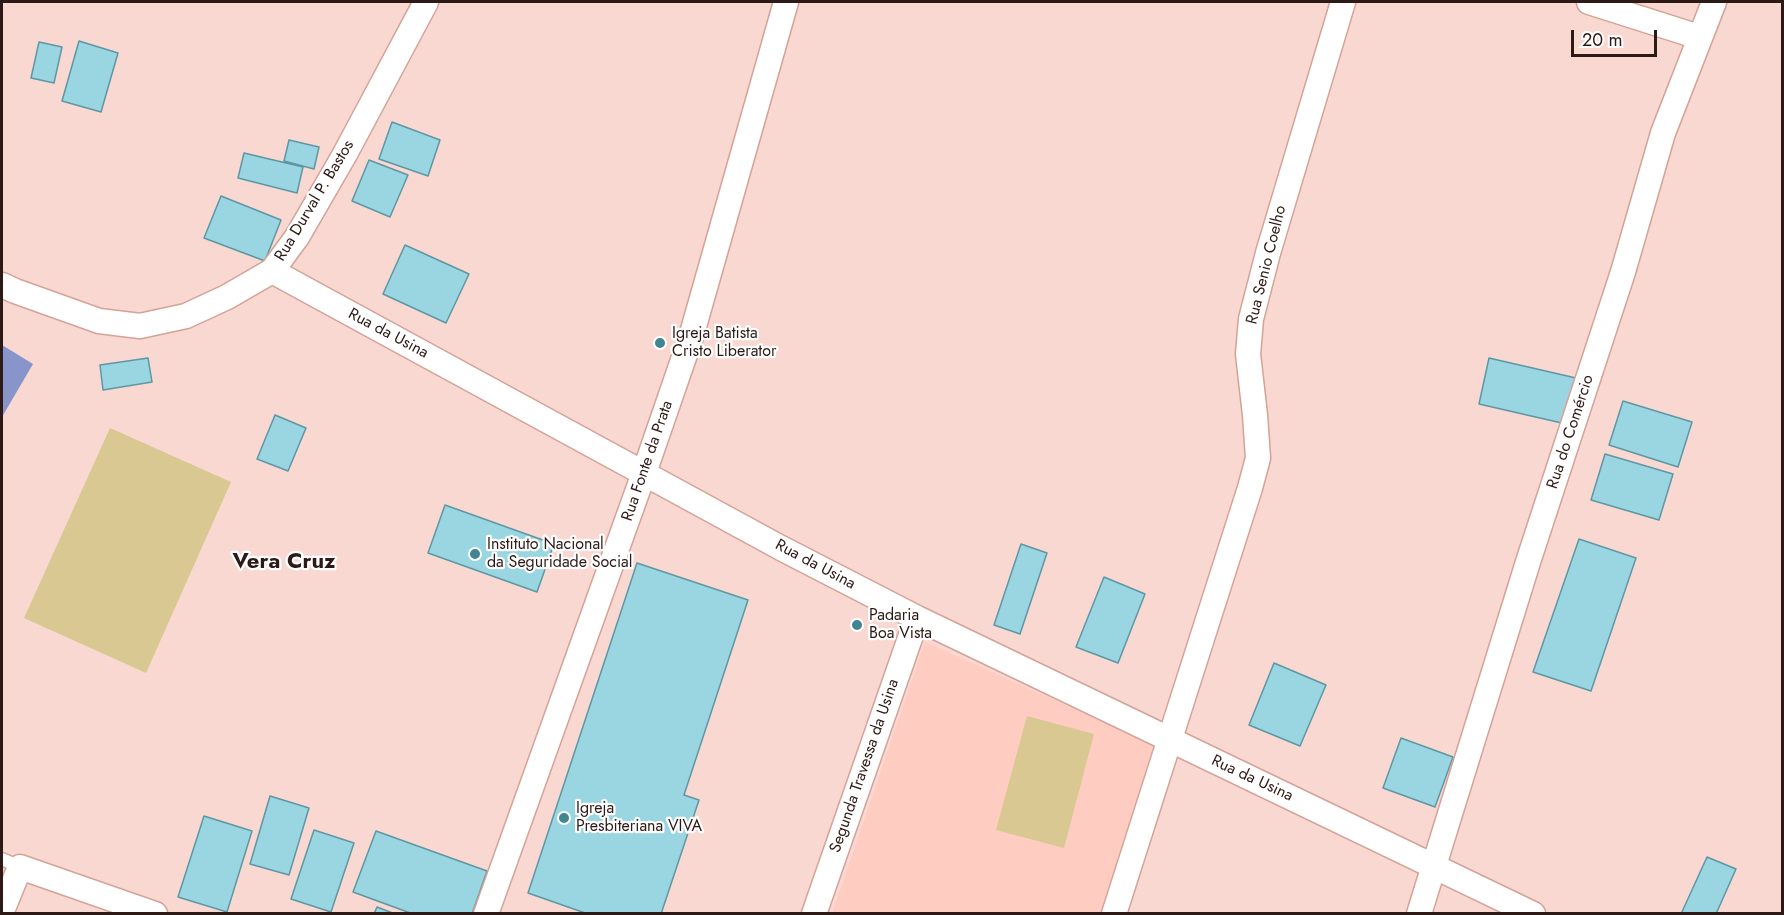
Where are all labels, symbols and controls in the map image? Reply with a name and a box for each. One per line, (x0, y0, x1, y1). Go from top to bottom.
scale bar (1574, 18, 1660, 56)
text: 20 m (1582, 27, 1622, 53)
street label: Rua Durval P. Bastos (271, 137, 359, 265)
street label: Rua Senio Coelho (1243, 204, 1291, 326)
street label: Rua da Usina (345, 305, 431, 363)
place label: Igreja Batista Cristo Liberator (672, 324, 776, 362)
marker: Igreja Batista Cristo Liberator (653, 336, 667, 350)
street label: Rua do Comércio (1544, 373, 1598, 491)
street label: Rua Fonte da Prata (618, 398, 678, 524)
place label: Instituto Nacional da Seguridade Social (487, 535, 632, 573)
street label: Rua da Usina (772, 536, 858, 594)
marker: Instituto Nacional da Seguridade Social (468, 547, 482, 561)
district label: Vera Cruz (232, 550, 336, 576)
place label: Padaria Boa Vista (869, 606, 932, 644)
marker: Padaria Boa Vista (850, 618, 864, 632)
street label: Segunda Travessa da Usina (826, 677, 904, 855)
street label: Rua da Usina (1208, 752, 1296, 806)
place label: Igreja Presbiteriana VIVA (576, 799, 702, 837)
marker: Igreja Presbiteriana VIVA (557, 811, 571, 825)

